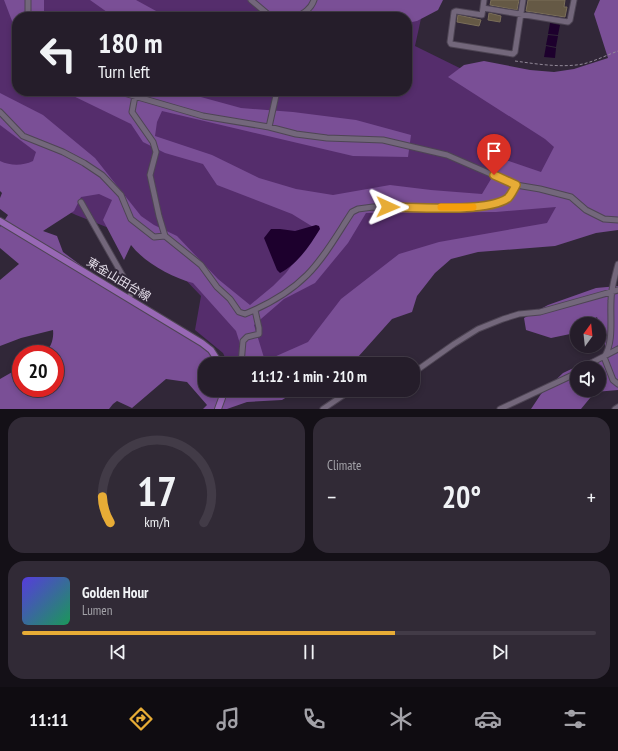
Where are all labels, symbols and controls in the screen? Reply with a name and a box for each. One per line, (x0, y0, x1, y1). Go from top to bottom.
text: 180 m (98, 24, 162, 61)
icon: left (32, 28, 84, 80)
text: Turn left (98, 60, 150, 83)
pin (477, 134, 511, 175)
icon: arrive (483, 140, 505, 162)
position arrow (367, 186, 409, 228)
street label: 東金山田台線 (84, 254, 154, 304)
north arrow (570, 317, 606, 353)
map controls (570, 317, 606, 397)
speed limit sign: 20 (12, 345, 64, 397)
button: sound (570, 361, 606, 397)
text: 11:12 · 1 min · 210 m (251, 367, 367, 386)
text: Climate (327, 457, 361, 474)
text: 17 (137, 464, 176, 517)
text: 20° (442, 477, 481, 516)
text: − (327, 483, 336, 511)
text: + (587, 483, 596, 511)
text: km/h (144, 512, 169, 531)
text: Golden Hour (82, 583, 149, 602)
text: Lumen (82, 602, 112, 619)
icon: previous (107, 641, 129, 663)
icon: pause (298, 641, 320, 663)
icon: next (489, 641, 511, 663)
icon: directions (127, 705, 155, 733)
icon: music (214, 705, 242, 733)
icon: phone (300, 705, 328, 733)
icon: climate (387, 705, 415, 733)
icon: car (474, 705, 502, 733)
icon: filters (561, 705, 589, 733)
text: 11:11 (29, 708, 68, 731)

